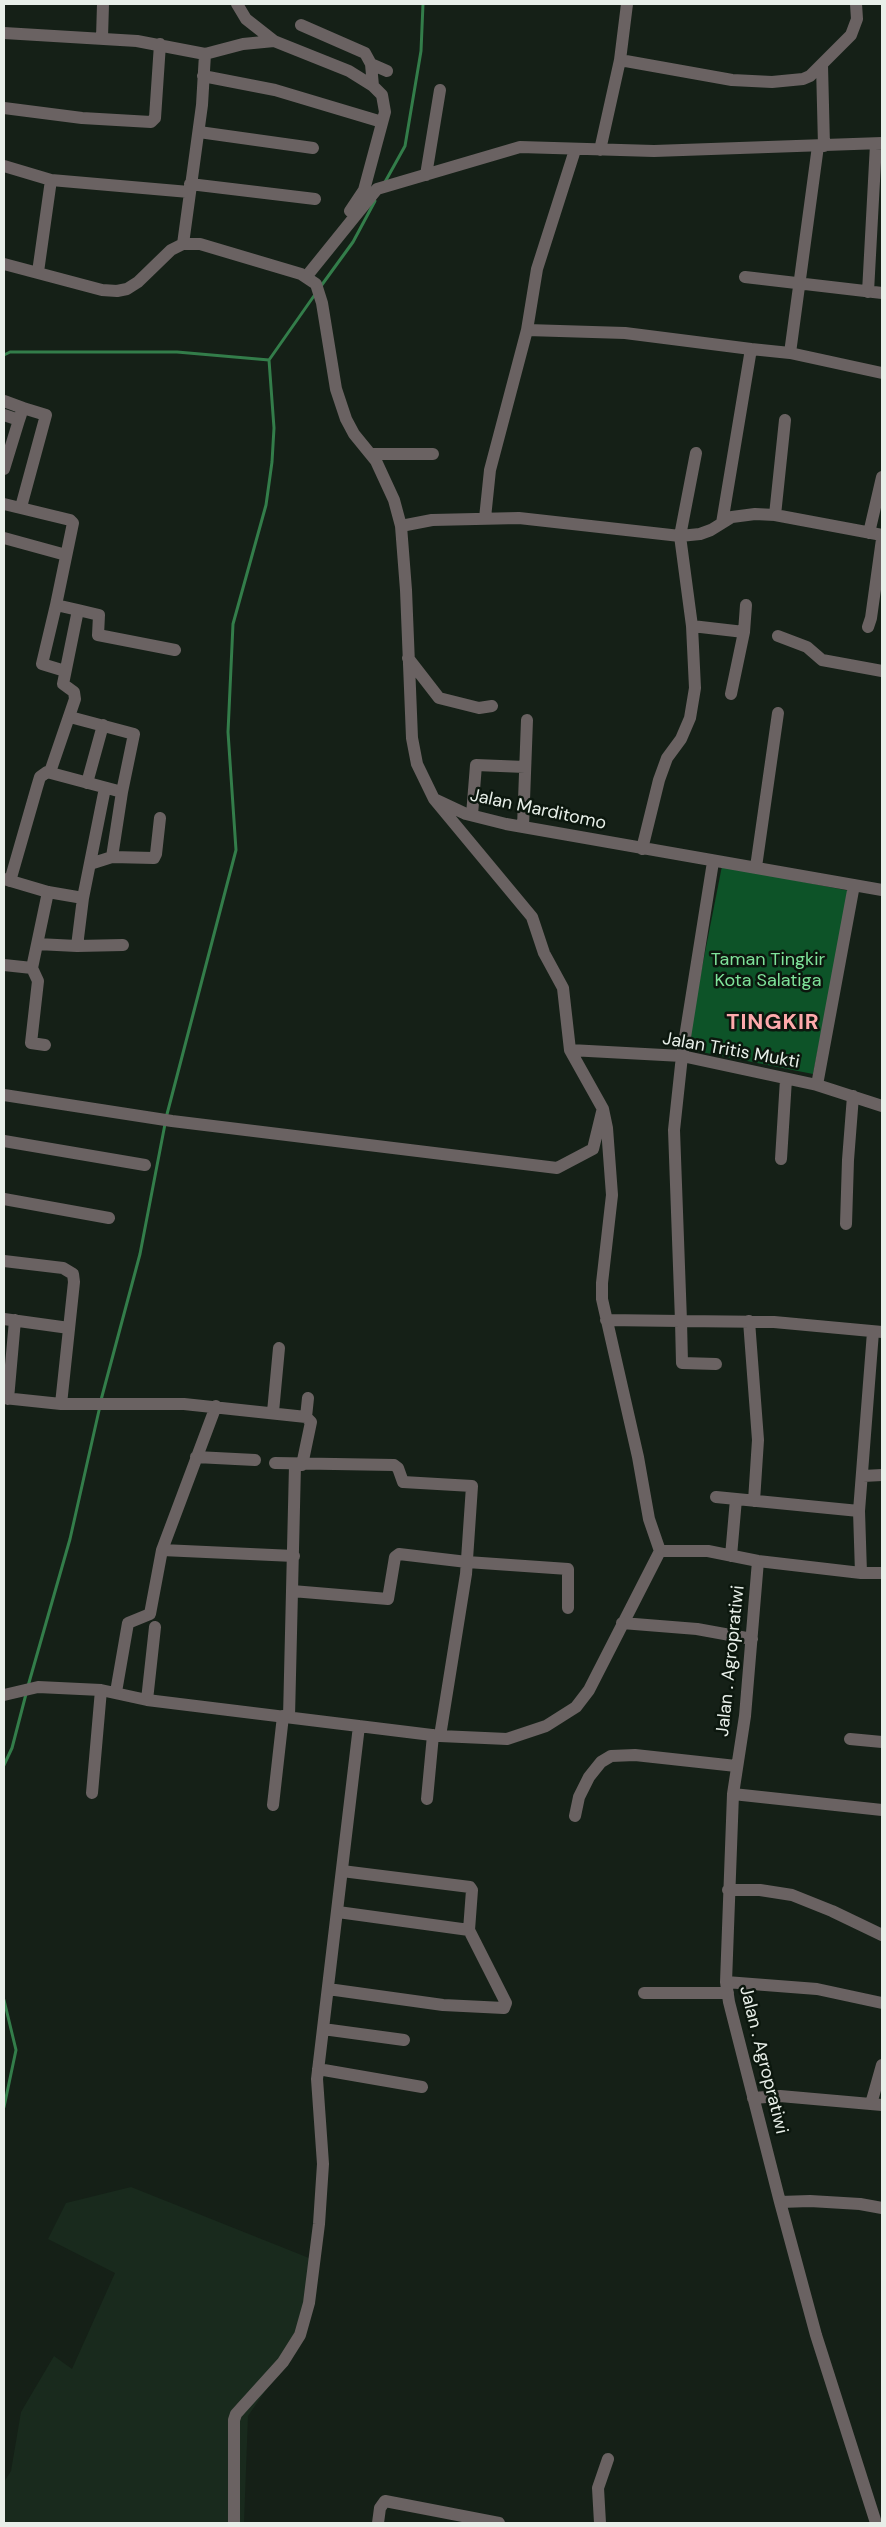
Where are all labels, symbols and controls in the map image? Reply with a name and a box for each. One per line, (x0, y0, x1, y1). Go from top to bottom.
street label: Jalan Marditomo (468, 785, 608, 835)
park label: Taman Tingkir Kota Salatiga (711, 949, 825, 992)
district label: TINGKIR (725, 1010, 821, 1036)
street label: Jalan Tritis Mukti (661, 1028, 801, 1074)
street label: Jalan . Agropratiwi (712, 1584, 750, 1738)
street label: Jalan . Agropratiwi (734, 1984, 792, 2136)

